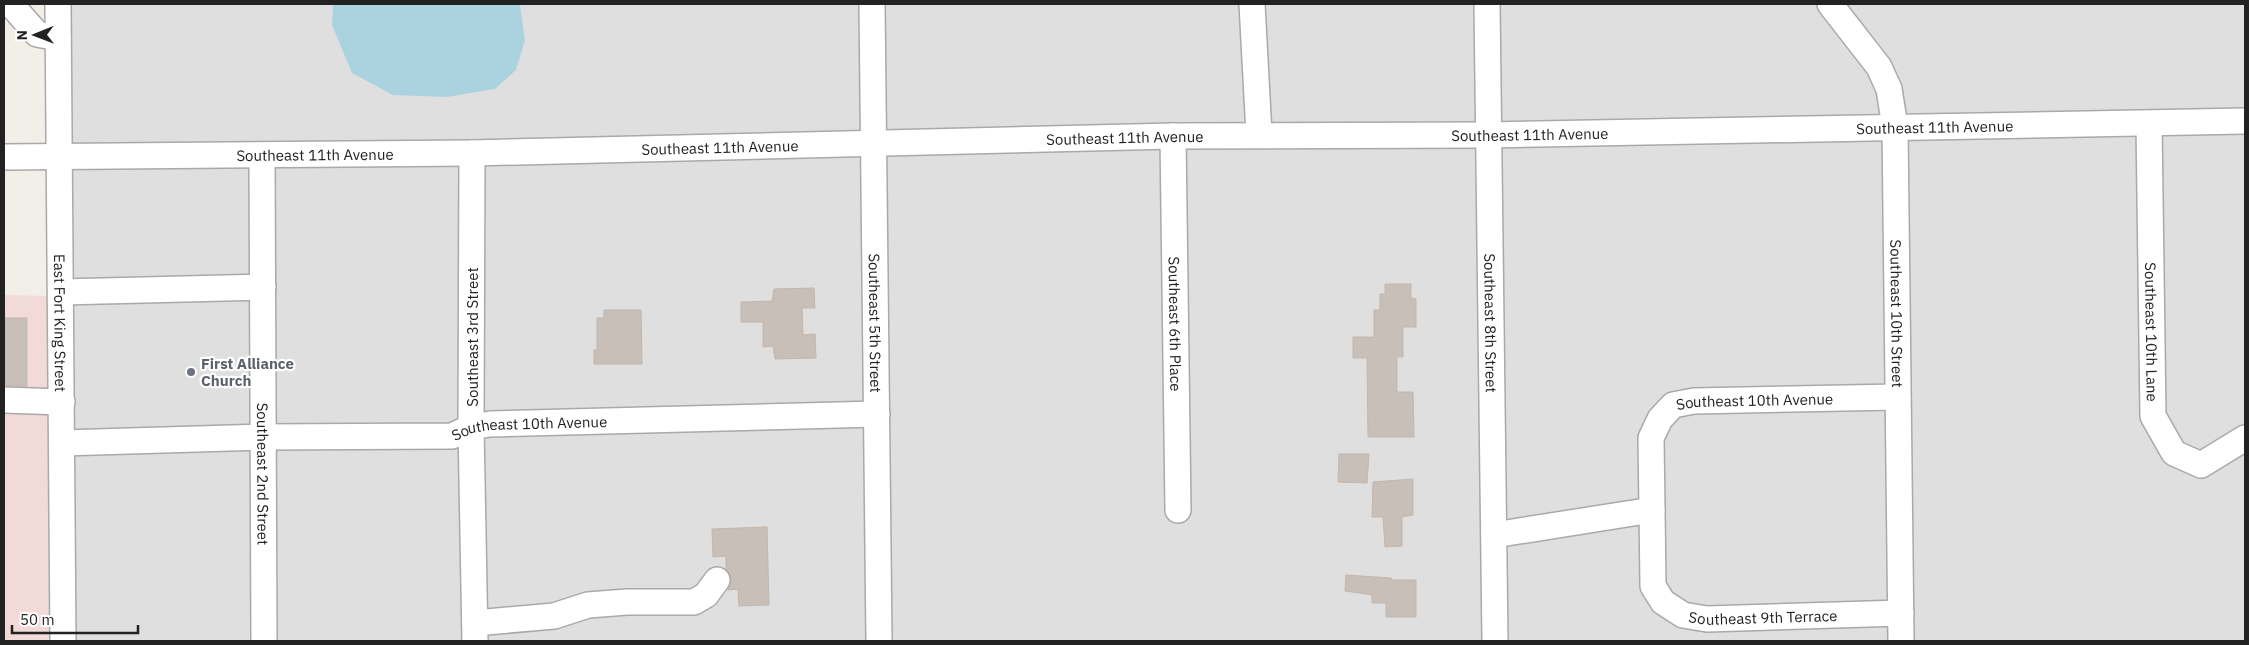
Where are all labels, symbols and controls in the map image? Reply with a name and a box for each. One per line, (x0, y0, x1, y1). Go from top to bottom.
north arrow (10, 10, 60, 60)
text: N (13, 30, 31, 40)
street label: Southeast 11th Avenue (1856, 116, 2013, 138)
street label: Southeast 11th Avenue (1451, 123, 1609, 145)
street label: Southeast 11th Avenue (1046, 126, 1203, 149)
street label: Southeast 11th Avenue (641, 136, 799, 158)
street label: Southeast 11th Avenue (236, 144, 394, 165)
street label: Southeast 10th Street (1887, 239, 1908, 388)
street label: Southeast 5th Street (865, 253, 886, 393)
street label: Southeast 8th Street (1481, 253, 1501, 393)
street label: East Fort King Street (50, 254, 71, 392)
street label: Southeast 6th Place (1165, 256, 1186, 392)
street label: Southeast 10th Lane (2141, 262, 2162, 402)
street label: Southeast 3rd Street (463, 267, 482, 407)
place label: First Alliance Church (201, 354, 294, 390)
marker: First Alliance Church (185, 366, 197, 378)
street label: Southeast 10th Avenue (1674, 389, 1833, 414)
street label: Southeast 2nd Street (254, 403, 273, 545)
street label: Southeast 10th Avenue (448, 411, 607, 444)
scale bar (12, 602, 139, 634)
street label: Southeast 9th Terrace (1687, 605, 1838, 629)
text: 50 m (20, 610, 55, 629)

